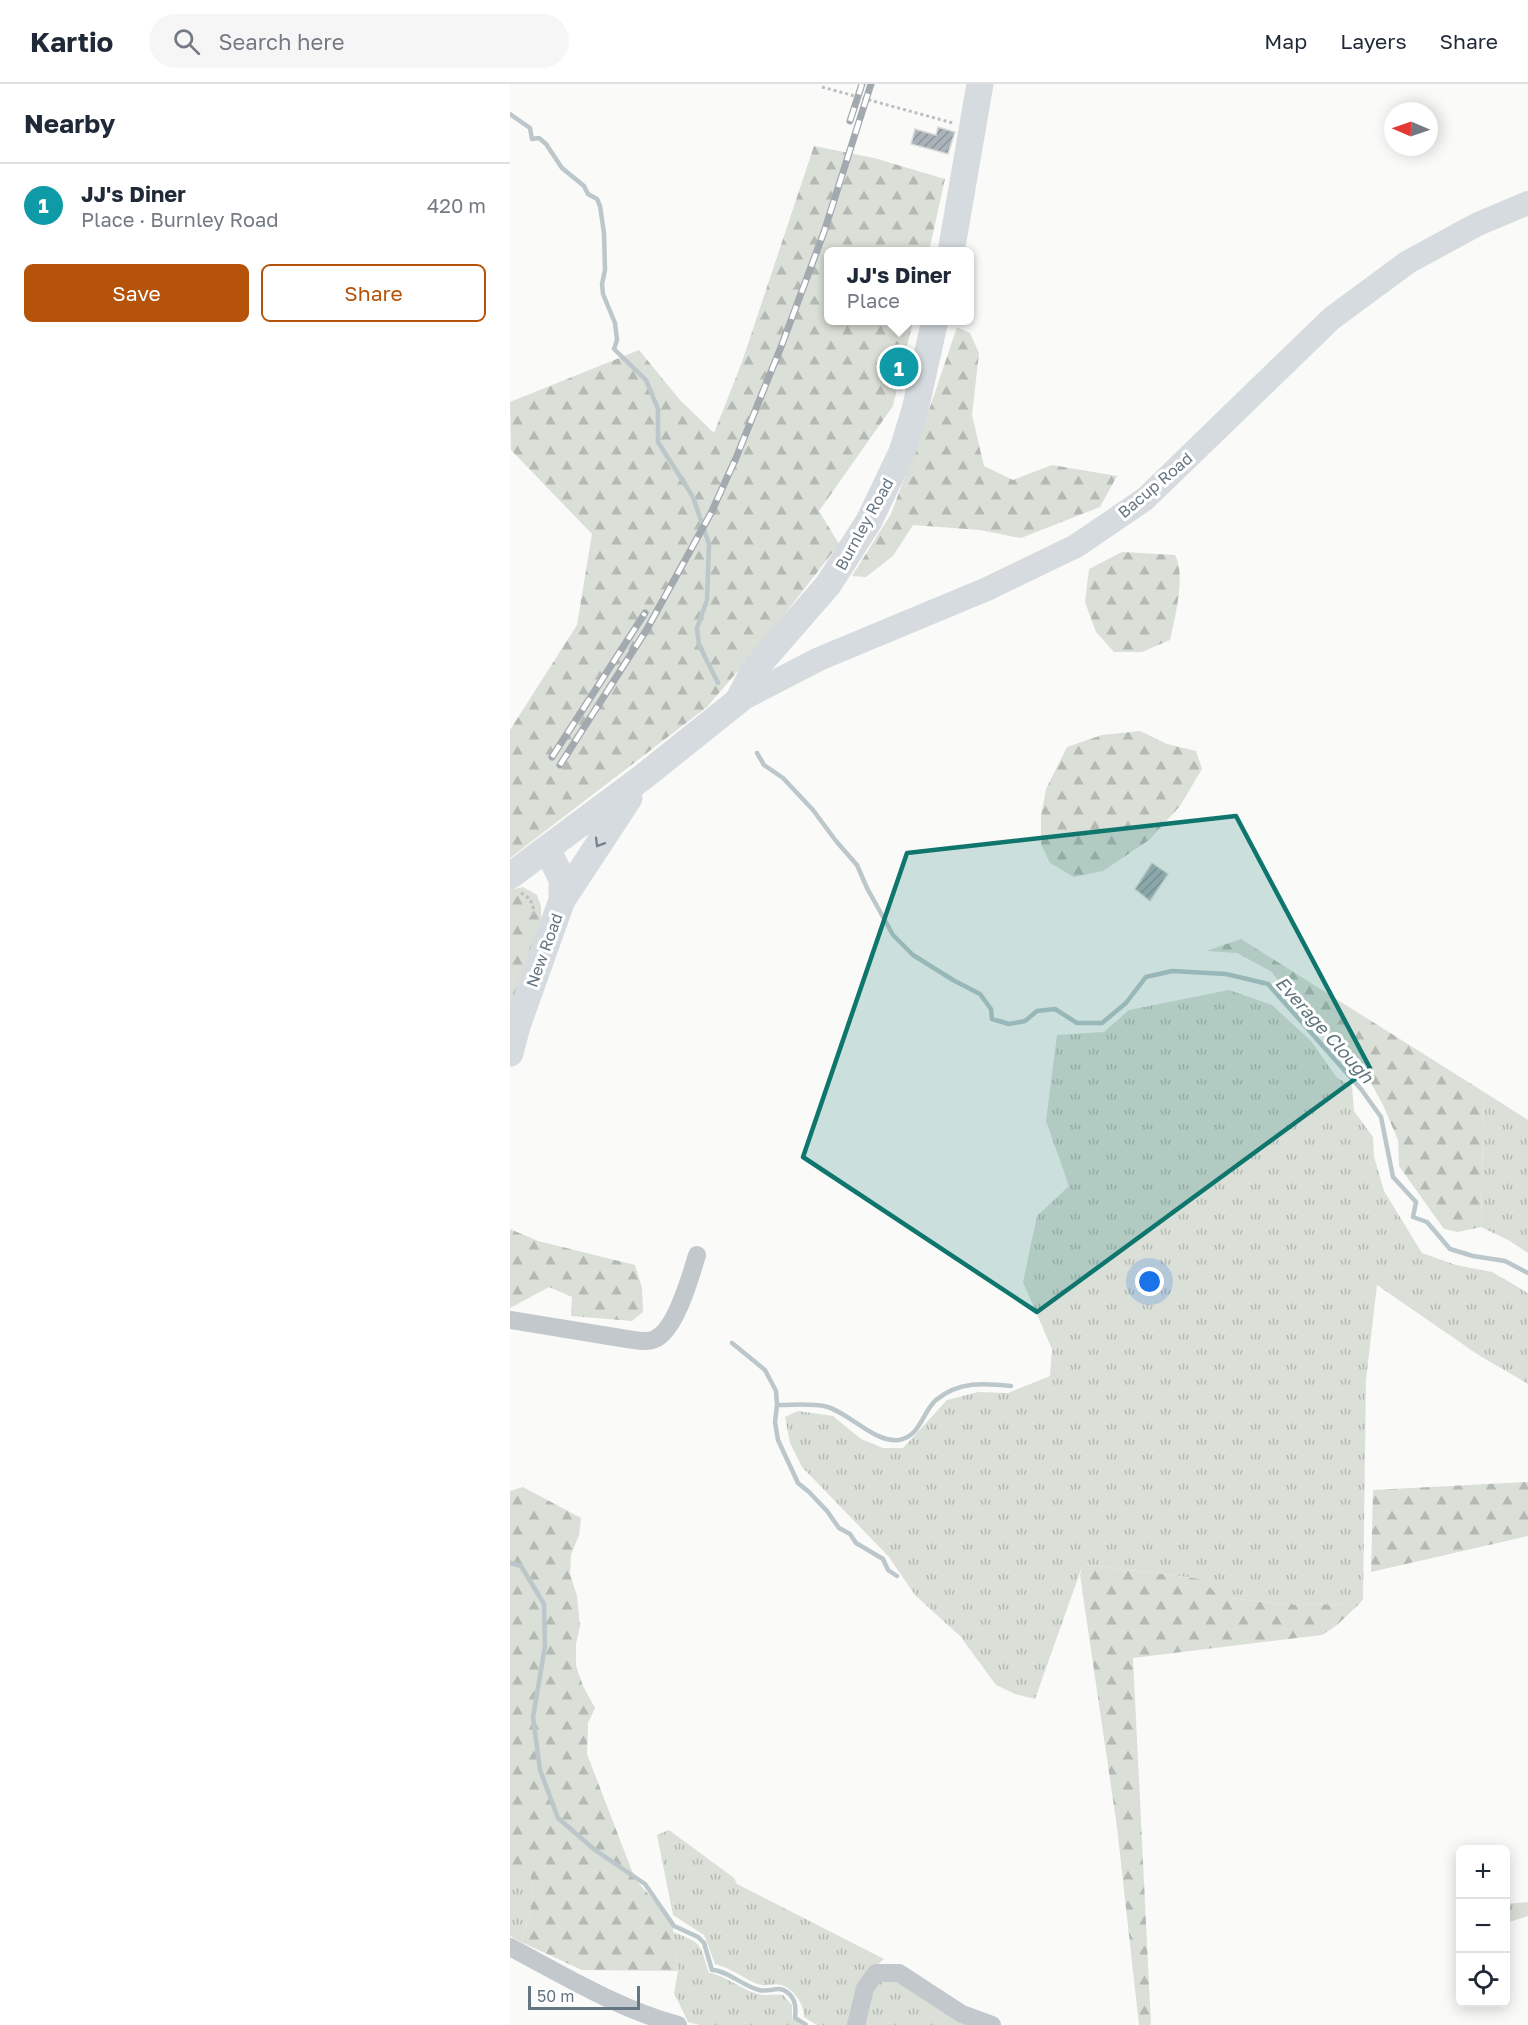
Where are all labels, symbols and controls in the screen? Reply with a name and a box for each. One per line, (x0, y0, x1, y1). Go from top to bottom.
search box (149, 14, 569, 68)
text: Kartio (30, 25, 113, 58)
icon: search (170, 25, 203, 58)
text: Search here (218, 28, 344, 55)
text: Map (1264, 28, 1307, 54)
text: Layers (1340, 28, 1407, 54)
text: Share (1440, 28, 1498, 54)
north arrow (1384, 102, 1438, 156)
text: Nearby (24, 108, 115, 139)
text: JJ's Diner (81, 180, 186, 207)
text: 1 (38, 193, 49, 217)
text: 420 m (427, 193, 486, 217)
text: Place · Burnley Road (81, 207, 279, 231)
popup (824, 247, 974, 325)
text: JJ's Diner (847, 261, 951, 288)
button: Save (24, 264, 249, 322)
button: Share (261, 264, 486, 322)
text: Place (847, 288, 900, 312)
pin: 1 (880, 344, 918, 390)
street label: Bacup Road (1114, 448, 1196, 522)
street label: Burnley Road (830, 474, 898, 574)
one-way arrow (595, 837, 606, 847)
street label: New Road (521, 910, 567, 990)
water label: Everage Clough (1271, 972, 1379, 1088)
your location (1135, 1267, 1164, 1296)
map controls (1456, 1845, 1510, 2007)
button: + (1456, 1845, 1510, 1899)
button: − (1456, 1899, 1510, 1953)
button: locate (1456, 1953, 1510, 2007)
scale bar (528, 1983, 640, 2010)
text: 50 m (537, 1986, 574, 2006)

